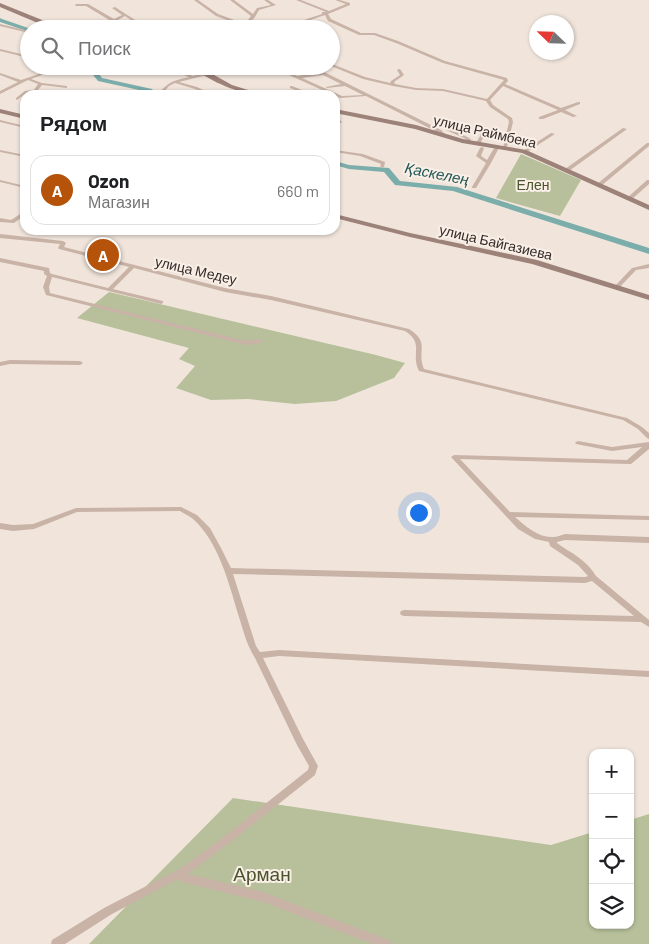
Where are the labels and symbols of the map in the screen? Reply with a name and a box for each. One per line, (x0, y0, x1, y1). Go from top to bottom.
north arrow (529, 15, 574, 60)
street label: улица Раймбека (432, 111, 538, 151)
water label: Қаскелең (404, 158, 470, 188)
park label: Елен (516, 176, 550, 193)
street label: улица Байгазиева (438, 221, 554, 263)
pin: A (87, 236, 119, 274)
street label: улица Медеу (153, 252, 239, 288)
your location (406, 500, 432, 526)
park label: Арман (233, 862, 291, 885)

